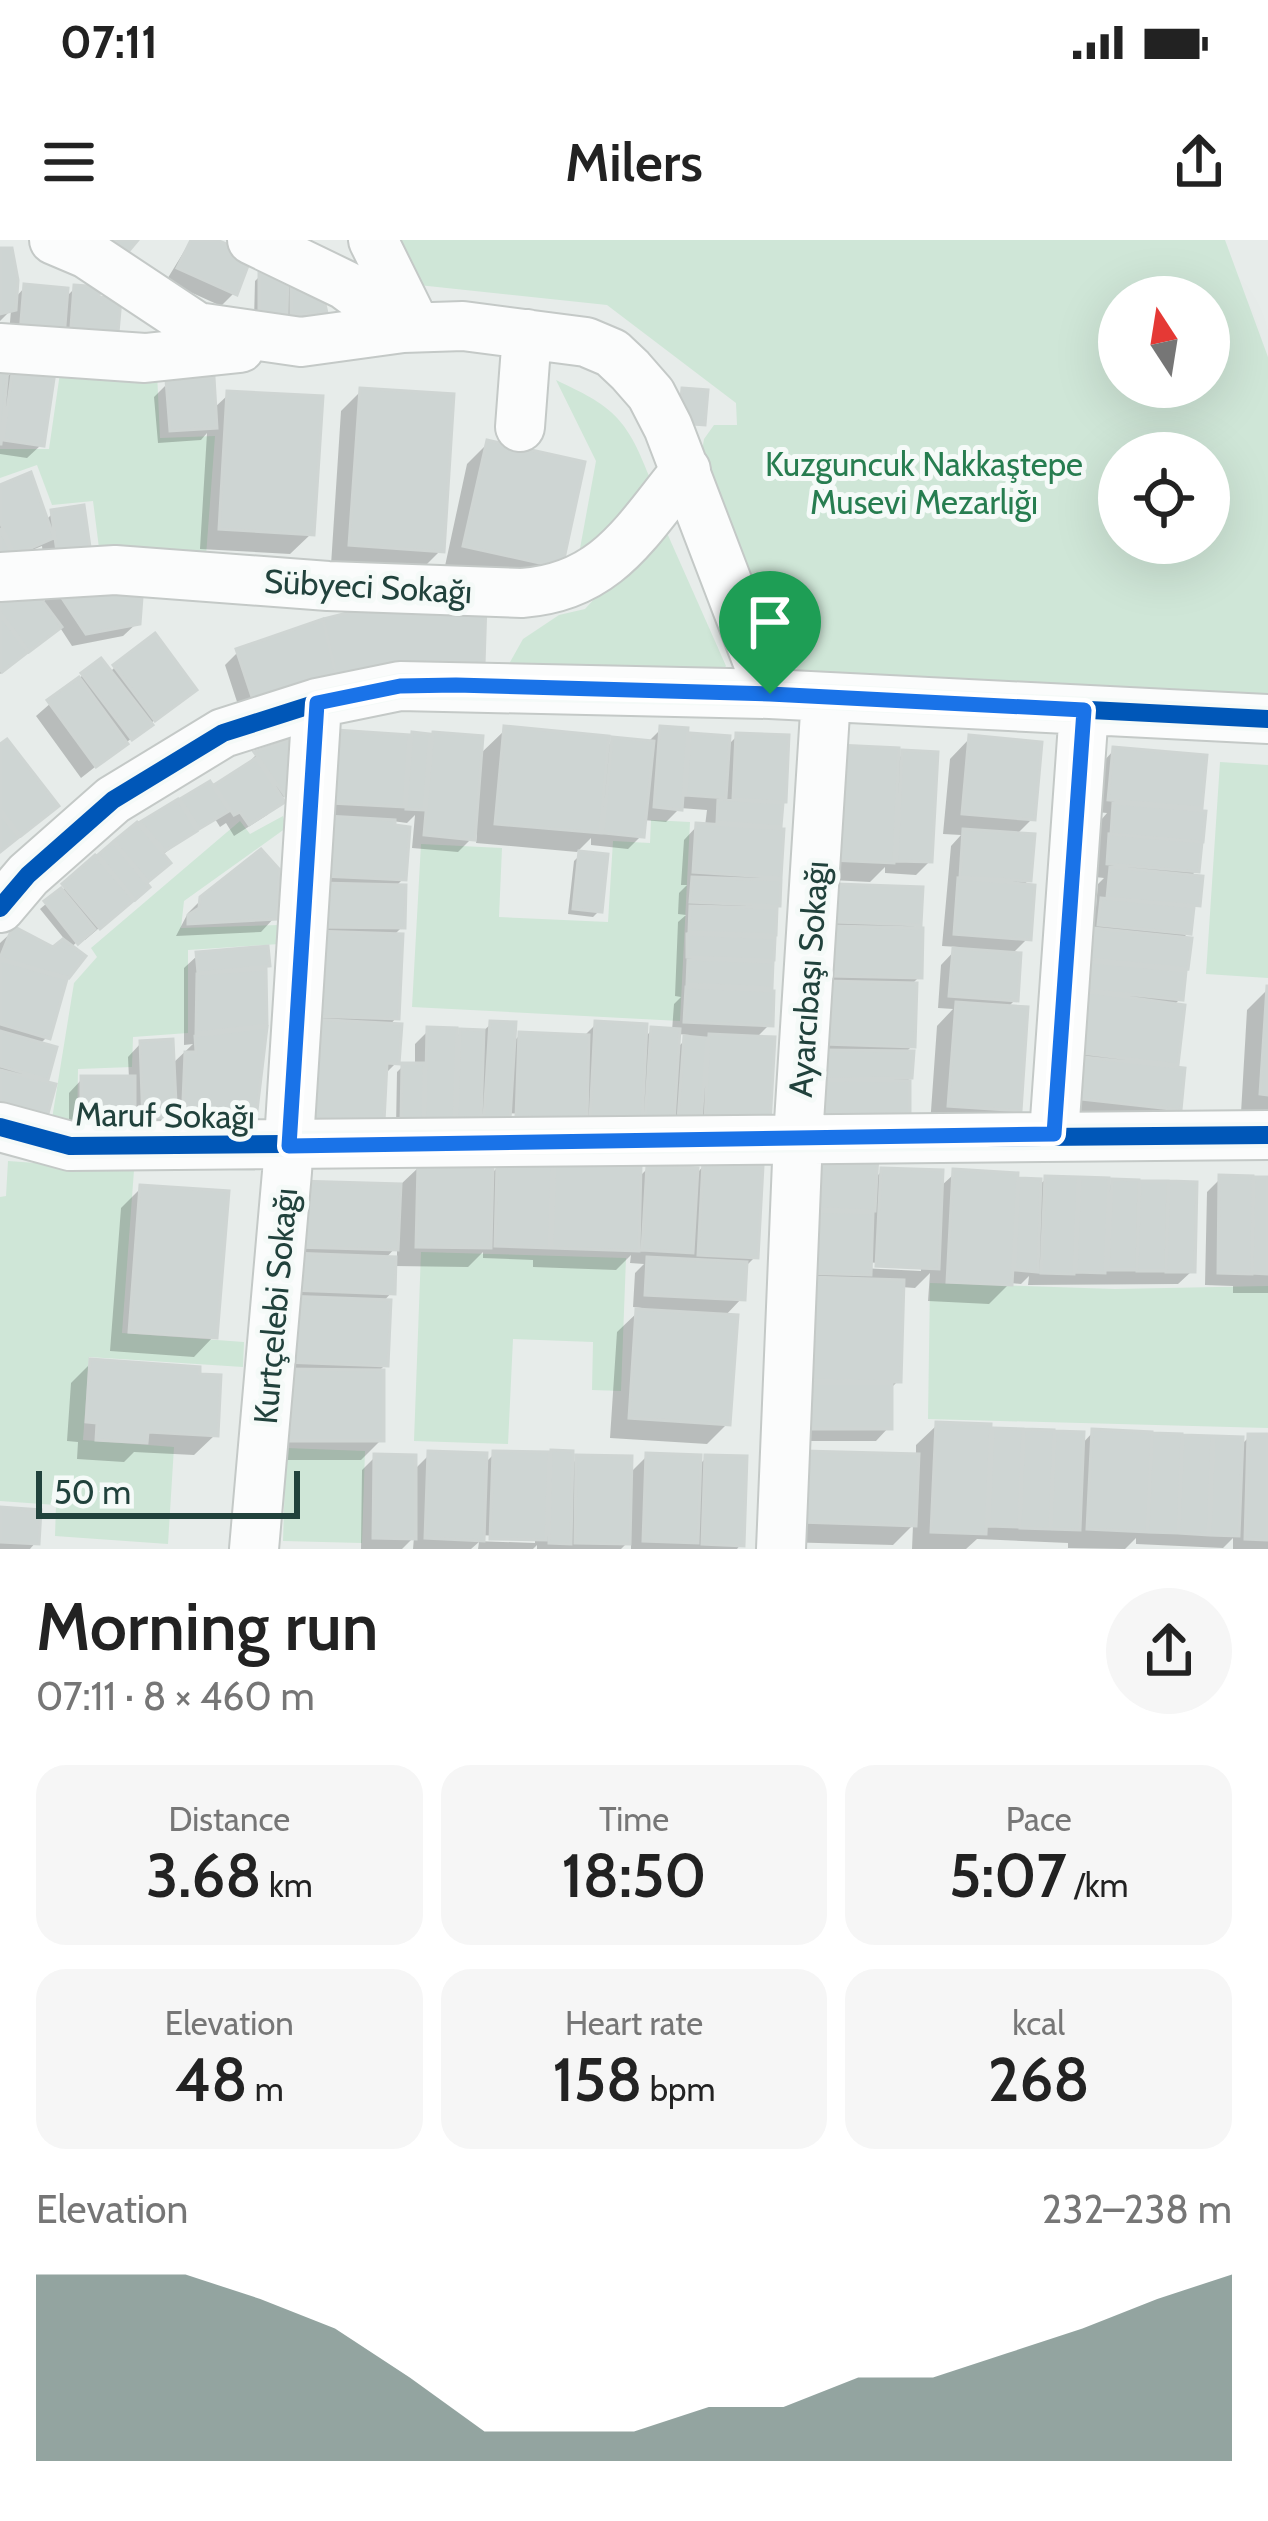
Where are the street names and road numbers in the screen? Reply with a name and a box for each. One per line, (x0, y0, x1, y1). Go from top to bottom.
street label: Sübyeci Sokağı (263, 561, 473, 611)
street label: Ayarcıbaşı Sokağı (780, 859, 836, 1099)
street label: Maruf Sokağı (75, 1093, 255, 1137)
street label: Kurtçelebi Sokağı (245, 1186, 305, 1426)

